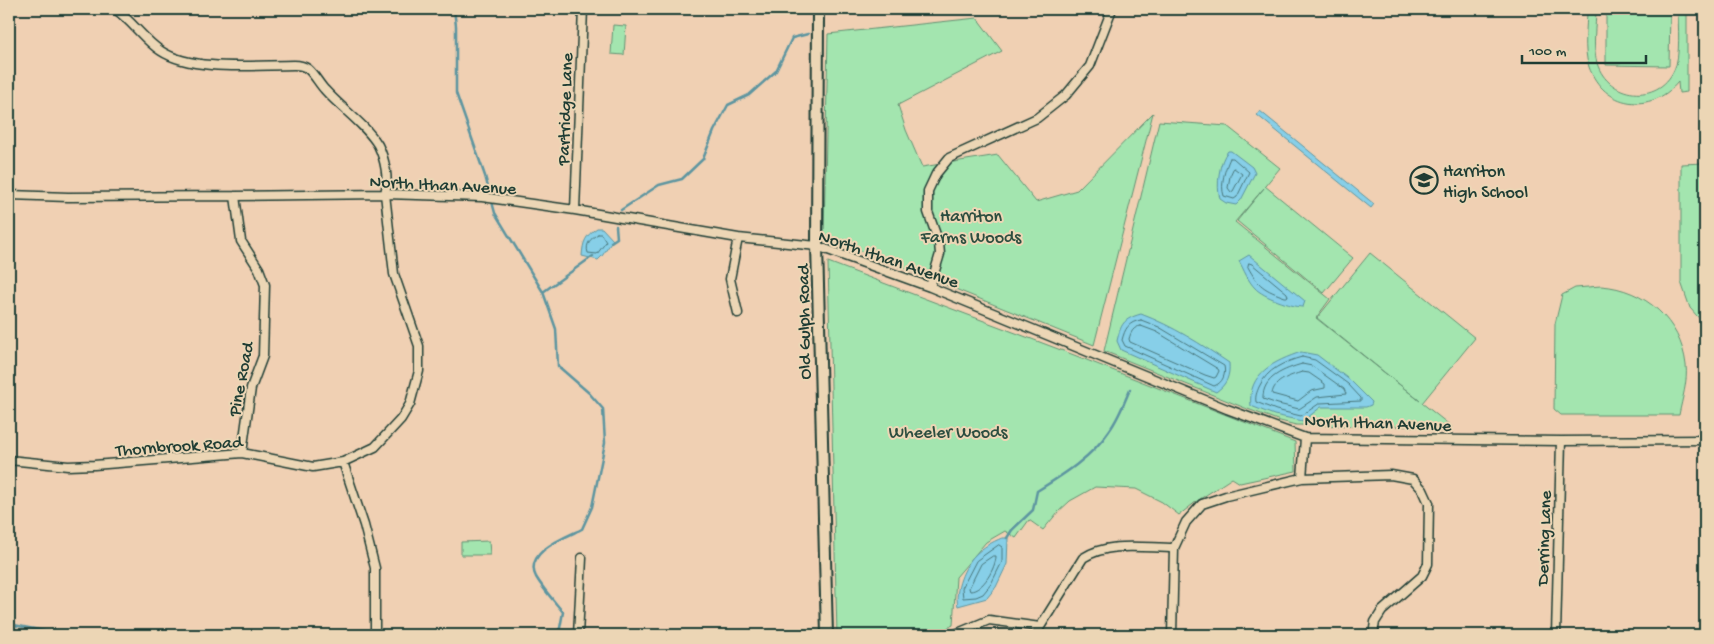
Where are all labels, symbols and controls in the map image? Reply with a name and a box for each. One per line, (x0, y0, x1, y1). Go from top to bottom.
scale bar (1522, 32, 1645, 64)
text: 100 m (1528, 43, 1567, 61)
street label: Partridge Lane (554, 52, 579, 167)
place label: Harriton High School (1443, 162, 1528, 204)
school or university icon: Harriton High School (1409, 165, 1439, 195)
street label: North Ithan Avenue (369, 172, 518, 201)
park label: Harriton Farms Woods (920, 207, 1023, 249)
street label: North Ithan Avenue (815, 227, 962, 294)
street label: Old Gulph Road (794, 263, 817, 380)
street label: Pine Road (225, 339, 260, 419)
street label: North Ithan Avenue (1304, 411, 1452, 438)
park label: Wheeler Woods (889, 423, 1009, 444)
street label: Thornbrook Road (114, 432, 245, 462)
street label: Derring Lane (1533, 489, 1558, 587)

